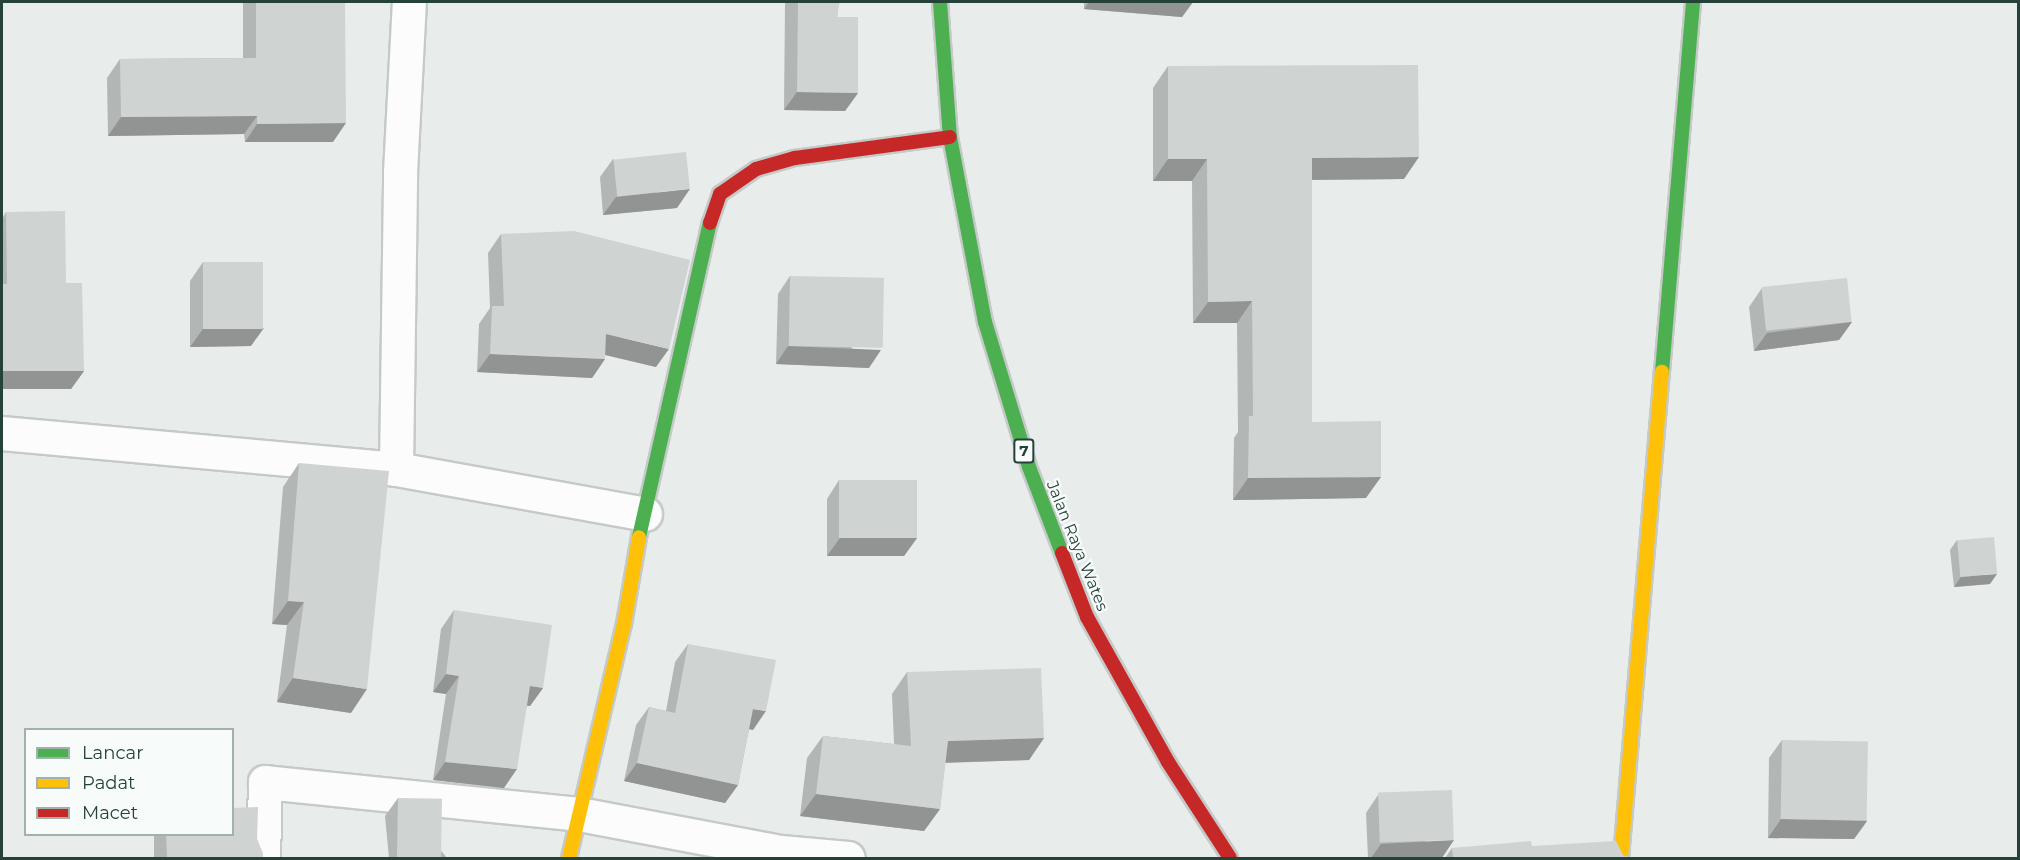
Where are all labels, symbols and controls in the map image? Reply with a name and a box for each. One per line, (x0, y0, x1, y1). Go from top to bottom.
road number: 7 (1012, 439, 1036, 463)
street label: Jalan Raya Wates (1042, 478, 1112, 614)
legend (24, 728, 234, 836)
text: Lancar (82, 742, 143, 764)
text: Padat (82, 772, 135, 794)
text: Macet (82, 802, 138, 824)

